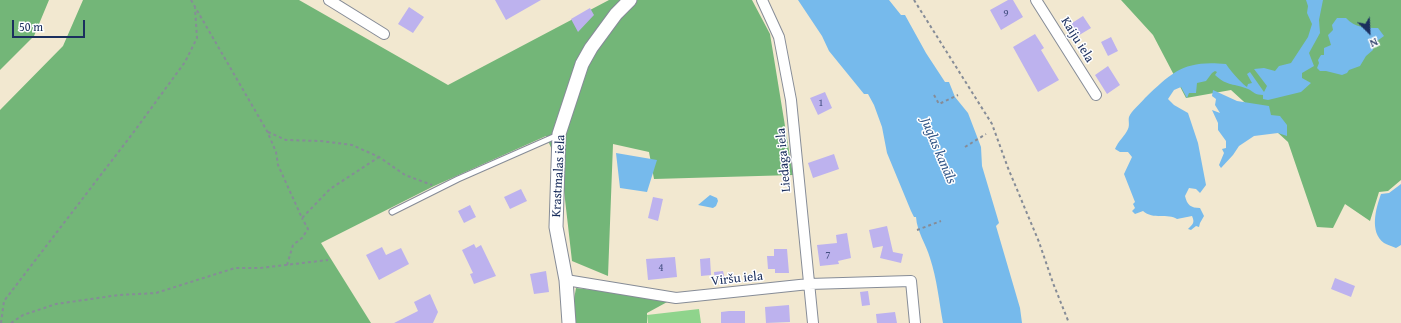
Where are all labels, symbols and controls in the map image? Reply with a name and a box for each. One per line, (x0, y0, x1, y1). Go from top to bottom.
house number: 9 (1003, 7, 1009, 21)
scale bar (14, 12, 87, 38)
north arrow (1349, 12, 1389, 52)
street label: Kaiju iela (1057, 14, 1097, 66)
text: 50 m (19, 18, 43, 35)
text: N (1367, 34, 1381, 52)
house number: 1 (818, 96, 824, 110)
water label: Juglas kanāls (917, 115, 959, 187)
street label: Liedaga iela (773, 127, 795, 193)
street label: Krastmalas iela (549, 134, 569, 218)
house number: 7 (825, 248, 831, 262)
house number: 4 (658, 261, 664, 275)
street label: Viršu iela (710, 269, 764, 289)

